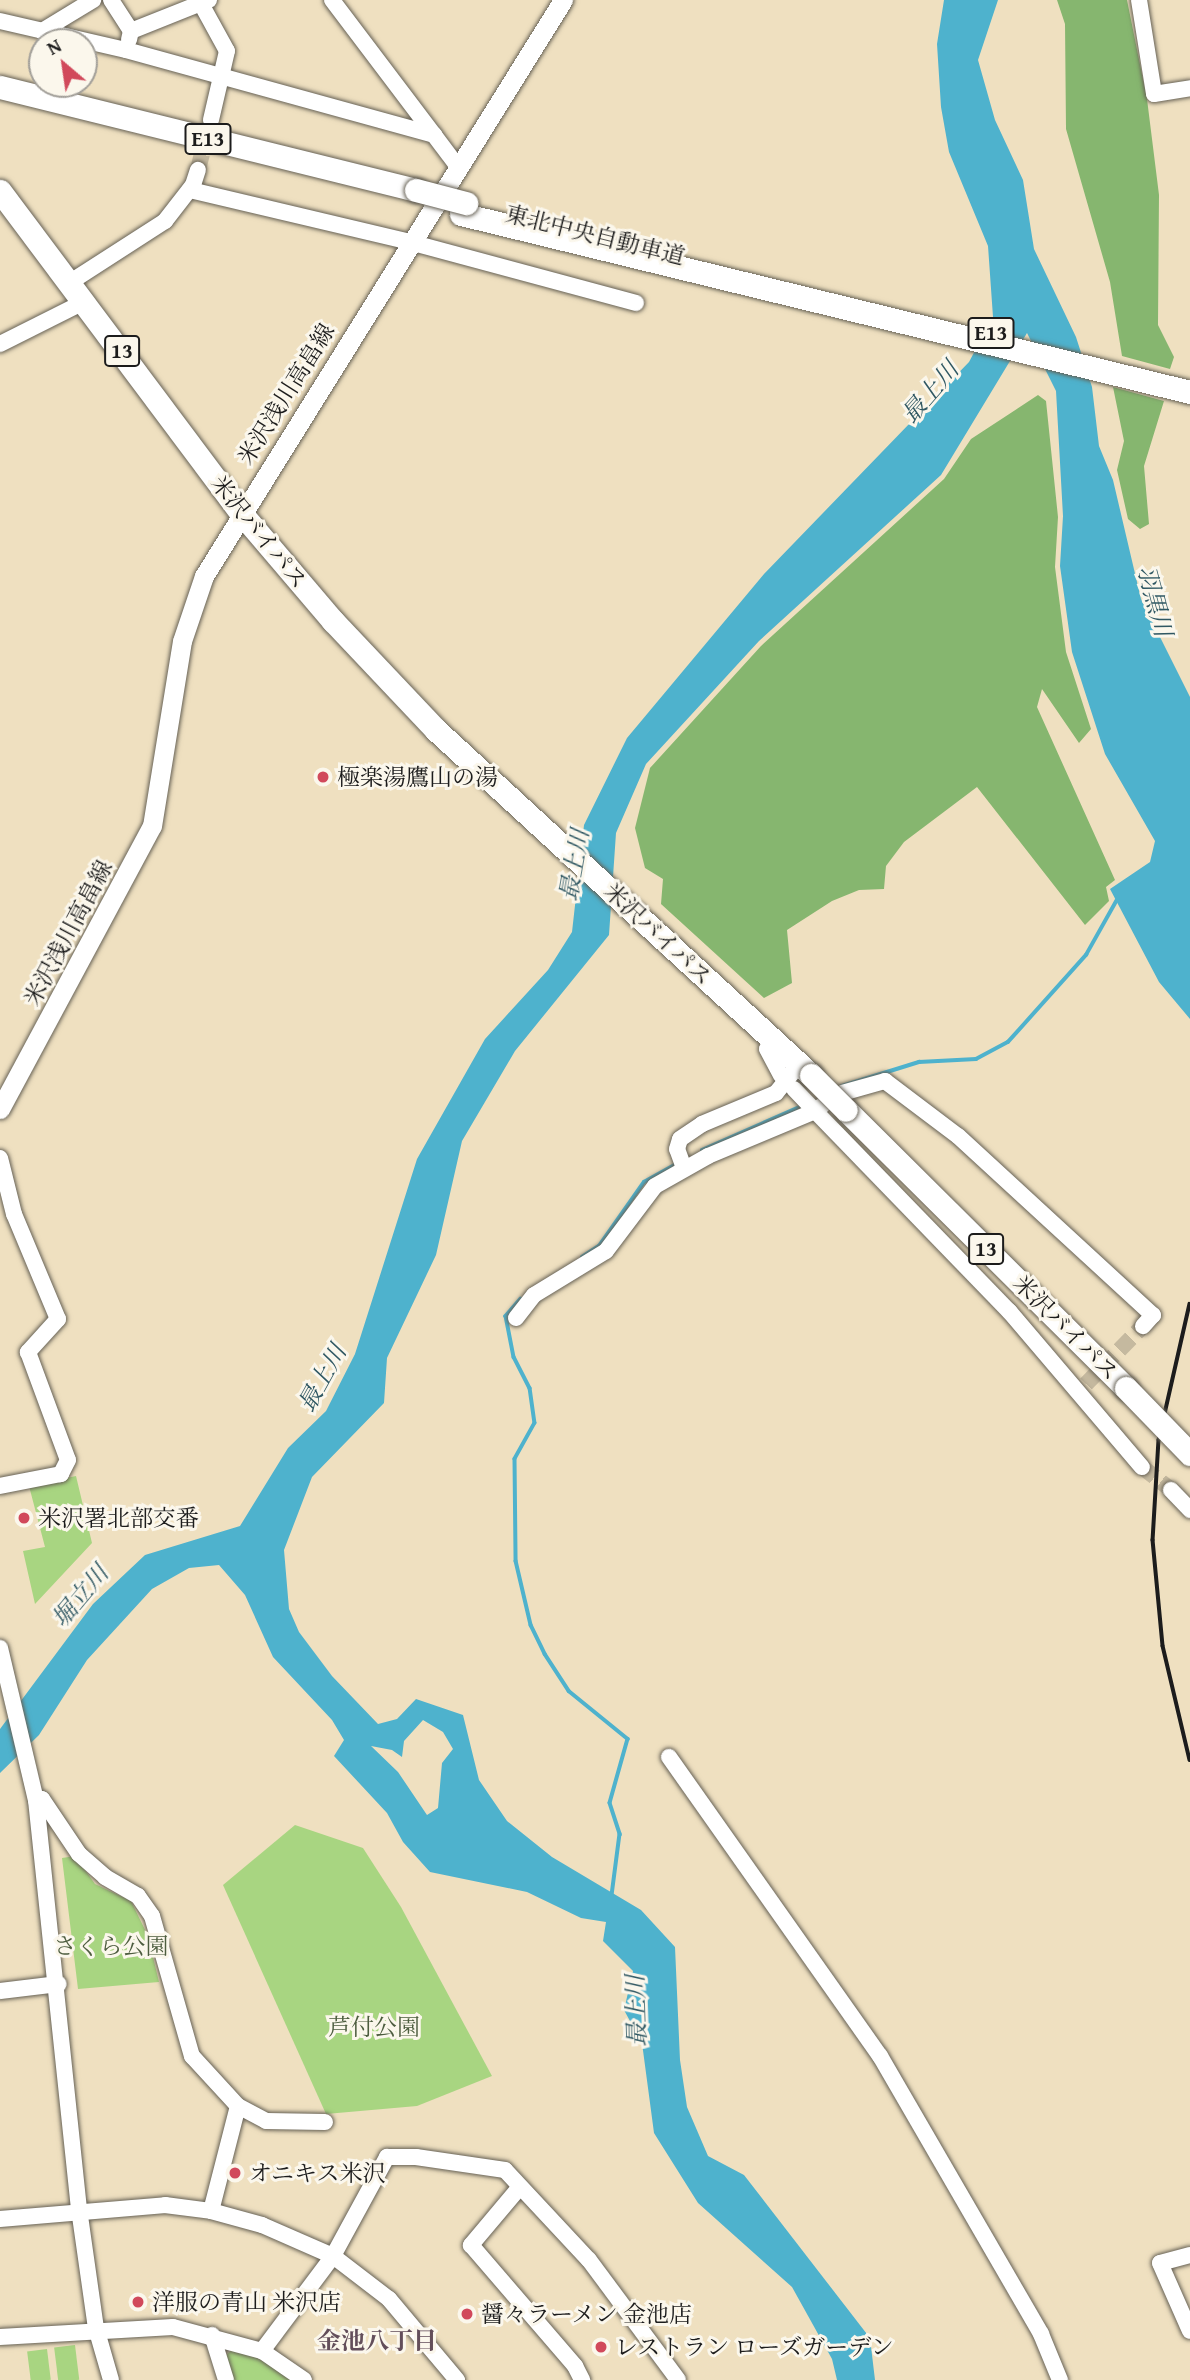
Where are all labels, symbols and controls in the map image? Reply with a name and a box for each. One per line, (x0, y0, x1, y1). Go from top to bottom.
north arrow (28, 28, 98, 98)
text: N (41, 31, 66, 62)
road number: E13 (184, 122, 232, 156)
street label: 東北中央自動車道 (502, 199, 688, 271)
road number: E13 (967, 316, 1016, 350)
street label: 米沢浅川高畠線 (232, 318, 340, 470)
road number: 13 (103, 334, 141, 368)
water label: 最上川 (896, 355, 964, 429)
street label: 米沢バイパス (205, 470, 313, 594)
water label: 羽黒川 (1132, 562, 1178, 640)
place label: 極楽湯鷹山の湯 (337, 763, 498, 791)
marker: 極楽湯鷹山の湯 (315, 769, 331, 785)
water label: 最上川 (554, 827, 594, 903)
street label: 米沢浅川高畠線 (18, 855, 118, 1011)
street label: 米沢バイパス (598, 877, 718, 991)
road number: 13 (967, 1232, 1005, 1266)
street label: 米沢バイパス (1007, 1269, 1125, 1387)
water label: 最上川 (292, 1340, 352, 1416)
place label: 米沢署北部交番 (38, 1504, 199, 1532)
marker: 米沢署北部交番 (16, 1510, 32, 1526)
water label: 堀立川 (46, 1559, 114, 1633)
park label: さくら公園 (54, 1932, 168, 1960)
water label: 最上川 (620, 1975, 652, 2047)
park label: 芦付公園 (328, 2013, 420, 2041)
place label: オニキス米沢 (249, 2159, 387, 2187)
marker: オニキス米沢 (227, 2165, 243, 2181)
place label: 洋服の青山 米沢店 (152, 2288, 341, 2316)
marker: 洋服の青山 米沢店 (130, 2294, 146, 2310)
place label: 醤々ラーメン 金池店 (481, 2300, 693, 2328)
marker: 醤々ラーメン 金池店 (459, 2306, 475, 2322)
district label: 金池八丁目 (317, 2327, 437, 2355)
place label: レストラン ローズガーデン (615, 2333, 896, 2361)
marker: レストラン ローズガーデン (593, 2339, 609, 2355)

